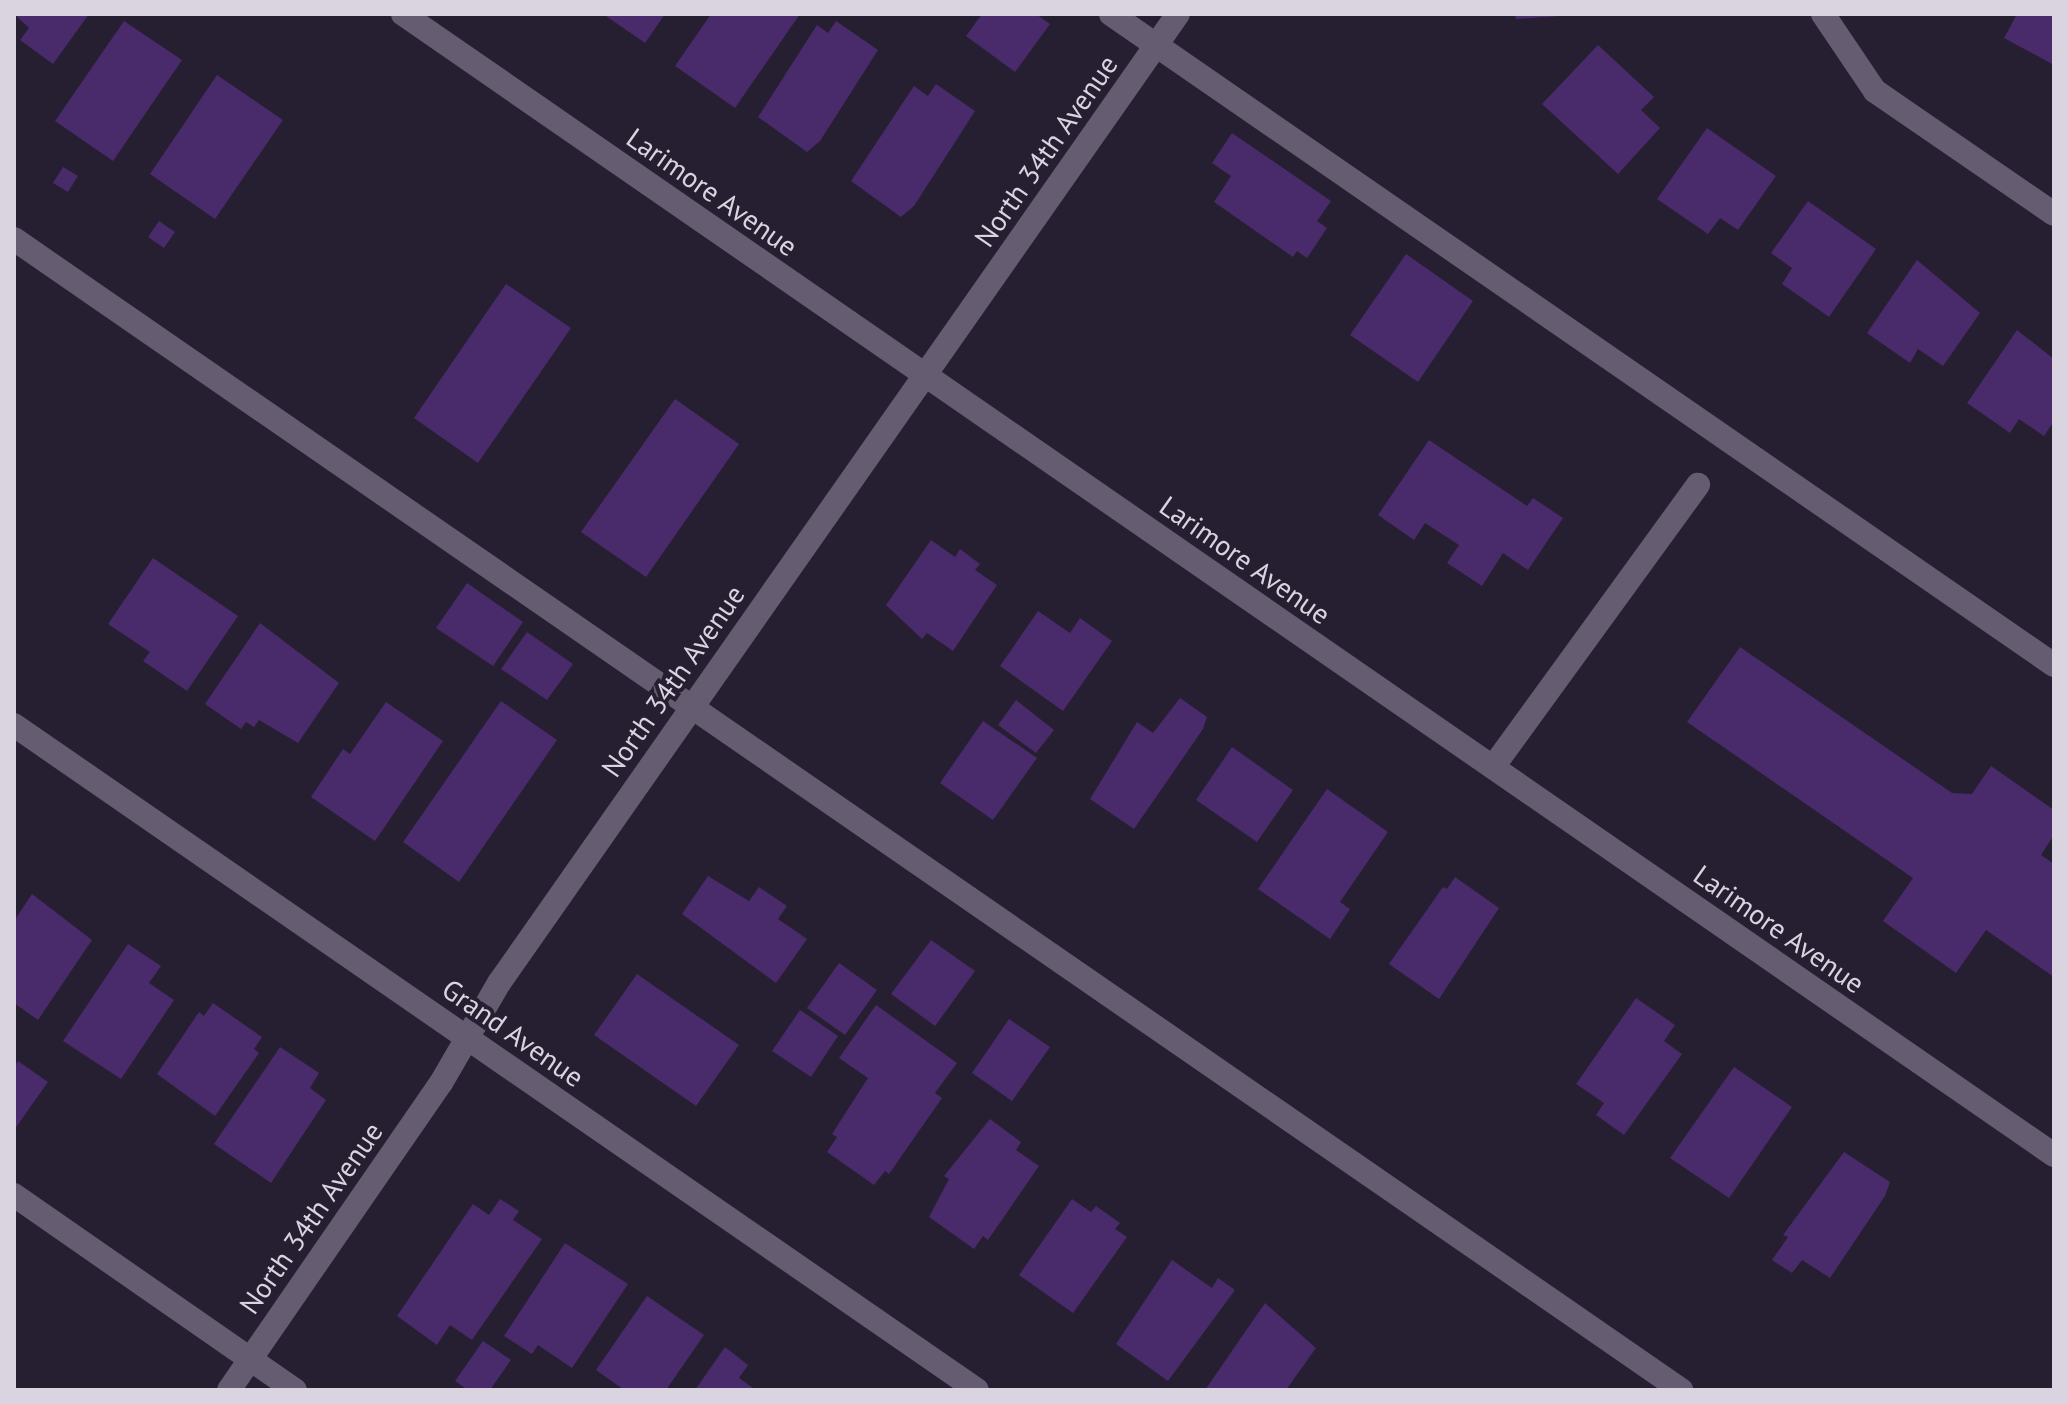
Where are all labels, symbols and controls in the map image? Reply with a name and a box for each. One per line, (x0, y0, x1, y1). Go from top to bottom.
street label: North 34th Avenue (967, 48, 1125, 254)
street label: Larimore Avenue (620, 121, 804, 263)
street label: Larimore Avenue (1153, 489, 1337, 631)
street label: North 34th Avenue (594, 578, 752, 784)
street label: Larimore Avenue (1687, 858, 1871, 1000)
street label: Grand Avenue (435, 972, 591, 1094)
street label: North 34th Avenue (232, 1115, 390, 1321)

